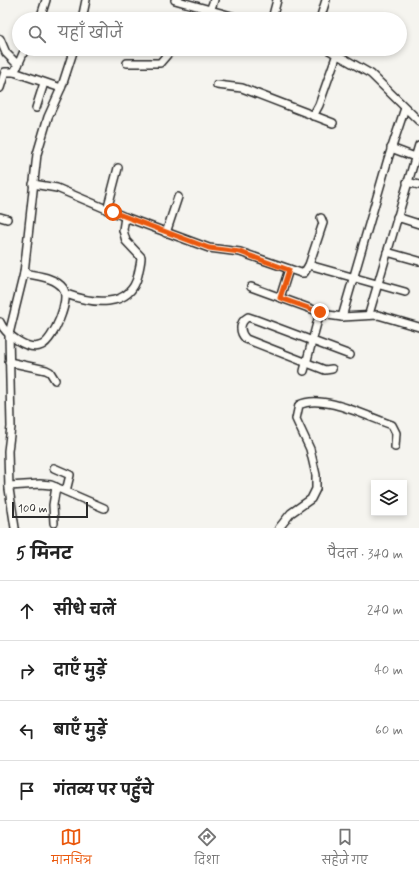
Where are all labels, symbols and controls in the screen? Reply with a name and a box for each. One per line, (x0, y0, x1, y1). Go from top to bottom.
search box (12, 12, 407, 56)
icon: search (26, 23, 48, 45)
text: यहाँ खोजें (58, 24, 123, 44)
route start (104, 203, 122, 221)
route end (311, 303, 329, 321)
map controls (371, 480, 407, 516)
button: layers (371, 480, 407, 516)
scale bar (12, 500, 88, 519)
text: 100 m (18, 502, 48, 516)
text: 5 मिनट (16, 543, 72, 565)
text: पैदल · 340 m (327, 546, 403, 563)
icon: ahead (16, 600, 38, 622)
text: सीधे चलें (54, 601, 116, 621)
text: 240 m (367, 602, 403, 619)
icon: right (16, 660, 38, 682)
text: दाएँ मुड़ें (54, 661, 106, 681)
text: 40 m (374, 662, 403, 679)
icon: left (16, 720, 38, 742)
text: बाएँ मुड़ें (54, 721, 107, 741)
text: 60 m (375, 722, 403, 739)
icon: arrive (16, 780, 38, 802)
text: गंतव्य पर पहुँचे (54, 781, 153, 801)
tab: मानचित्र (51, 826, 92, 872)
tab: दिशा (194, 826, 219, 872)
tab: सहेजे गए (322, 826, 368, 872)

